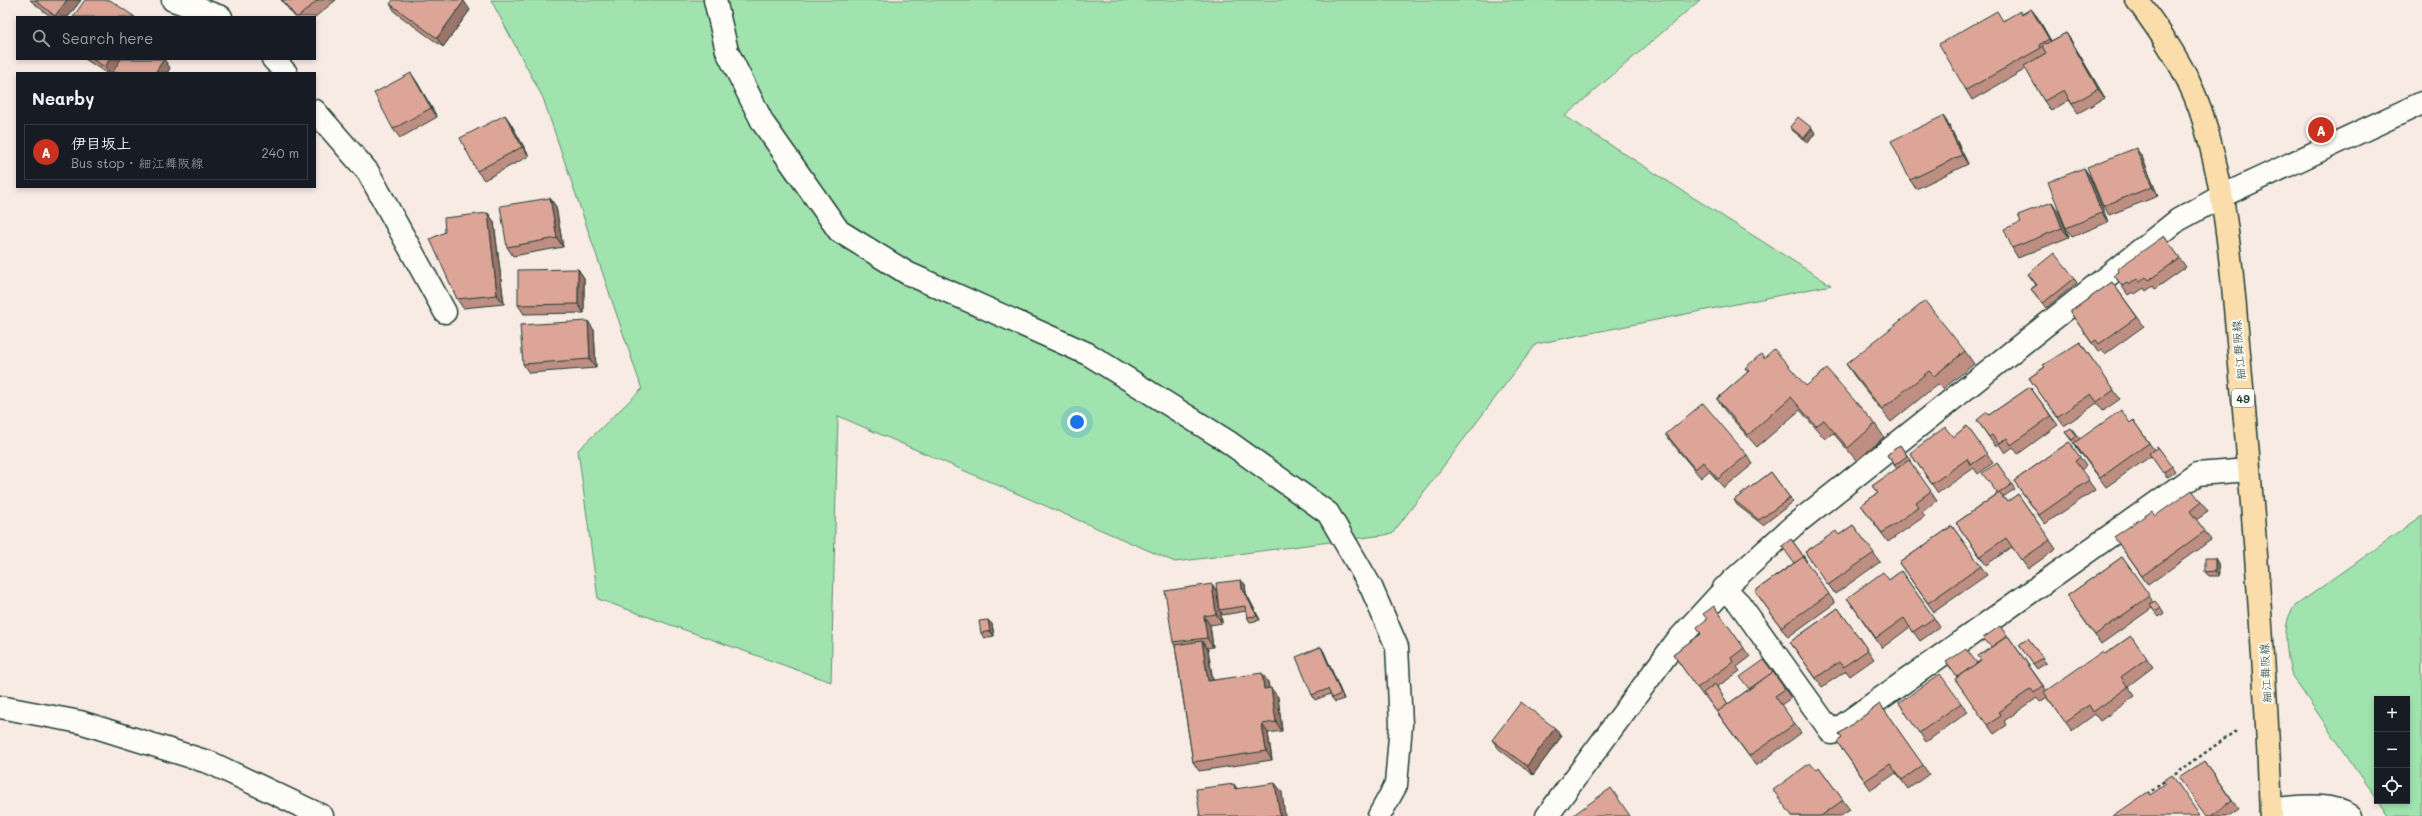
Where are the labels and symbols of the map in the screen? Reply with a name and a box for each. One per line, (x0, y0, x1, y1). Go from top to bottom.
pin: A (2308, 115, 2334, 145)
street label: 細江舞阪線 (2227, 319, 2249, 381)
road number: 49 (2232, 389, 2254, 407)
your location (1067, 412, 1087, 432)
street label: 細江舞阪線 (2255, 643, 2275, 703)

